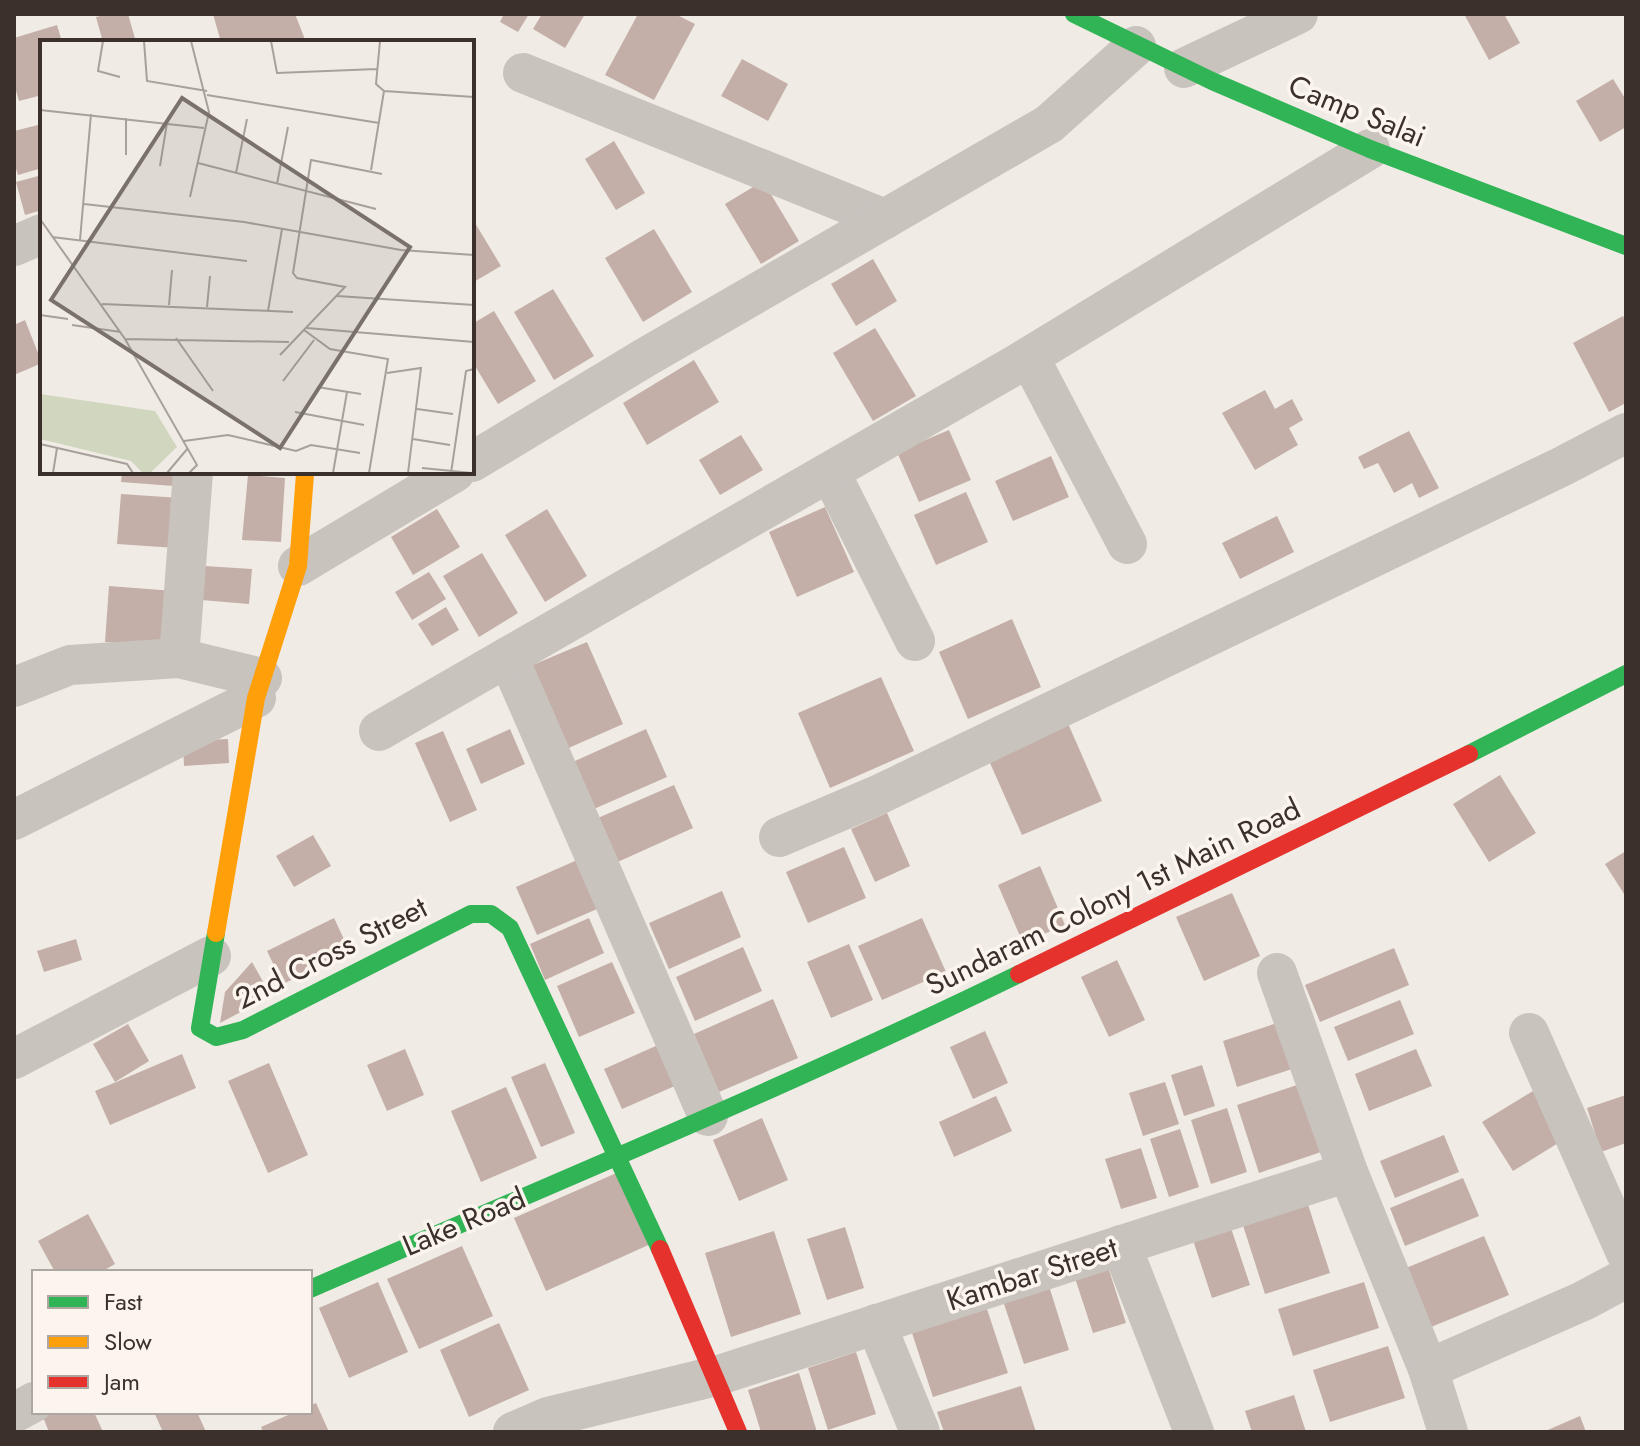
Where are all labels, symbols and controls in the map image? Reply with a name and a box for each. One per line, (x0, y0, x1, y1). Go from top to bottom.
inset map (40, 40, 474, 474)
street label: Camp Salai (1282, 64, 1432, 158)
street label: Sundaram Colony 1st Main Road (918, 787, 1308, 1006)
street label: 2nd Cross Street (227, 885, 435, 1019)
street label: Lake Road (396, 1176, 532, 1267)
street label: Kambar Street (941, 1225, 1124, 1321)
legend (32, 1270, 312, 1414)
text: Fast (104, 1284, 142, 1319)
text: Slow (104, 1324, 152, 1359)
text: Jam (101, 1364, 140, 1399)

